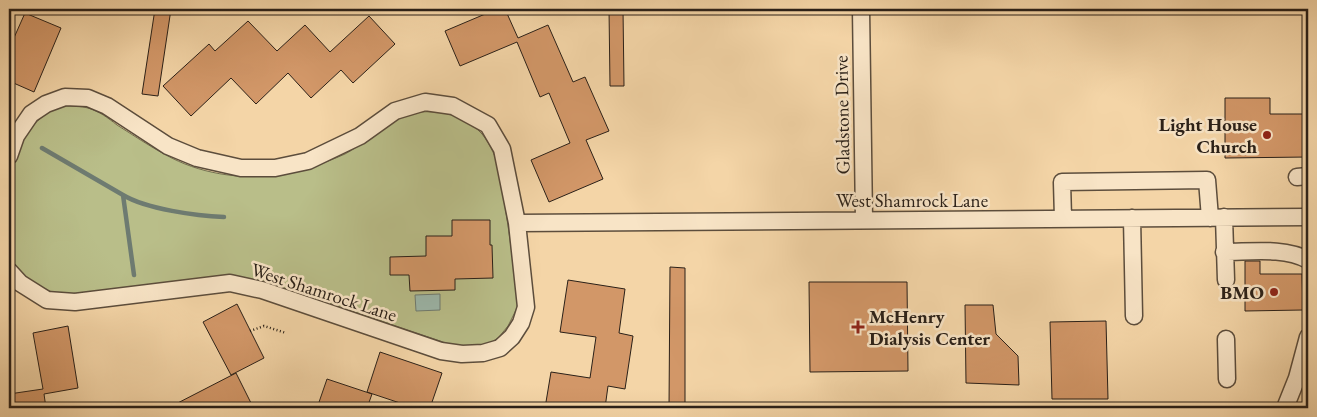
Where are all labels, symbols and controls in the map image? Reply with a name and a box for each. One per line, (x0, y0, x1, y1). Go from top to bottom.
street label: Gladstone Drive (828, 55, 856, 175)
place label: Light House Church (1159, 112, 1257, 159)
marker: Light House Church (1261, 129, 1273, 141)
street label: West Shamrock Lane (836, 188, 988, 213)
street label: West Shamrock Lane (248, 257, 400, 327)
place label: BMO (1220, 280, 1264, 305)
marker: BMO (1268, 286, 1280, 298)
place label: McHenry Dialysis Center (869, 304, 990, 351)
marker: McHenry Dialysis Center (851, 320, 865, 334)

